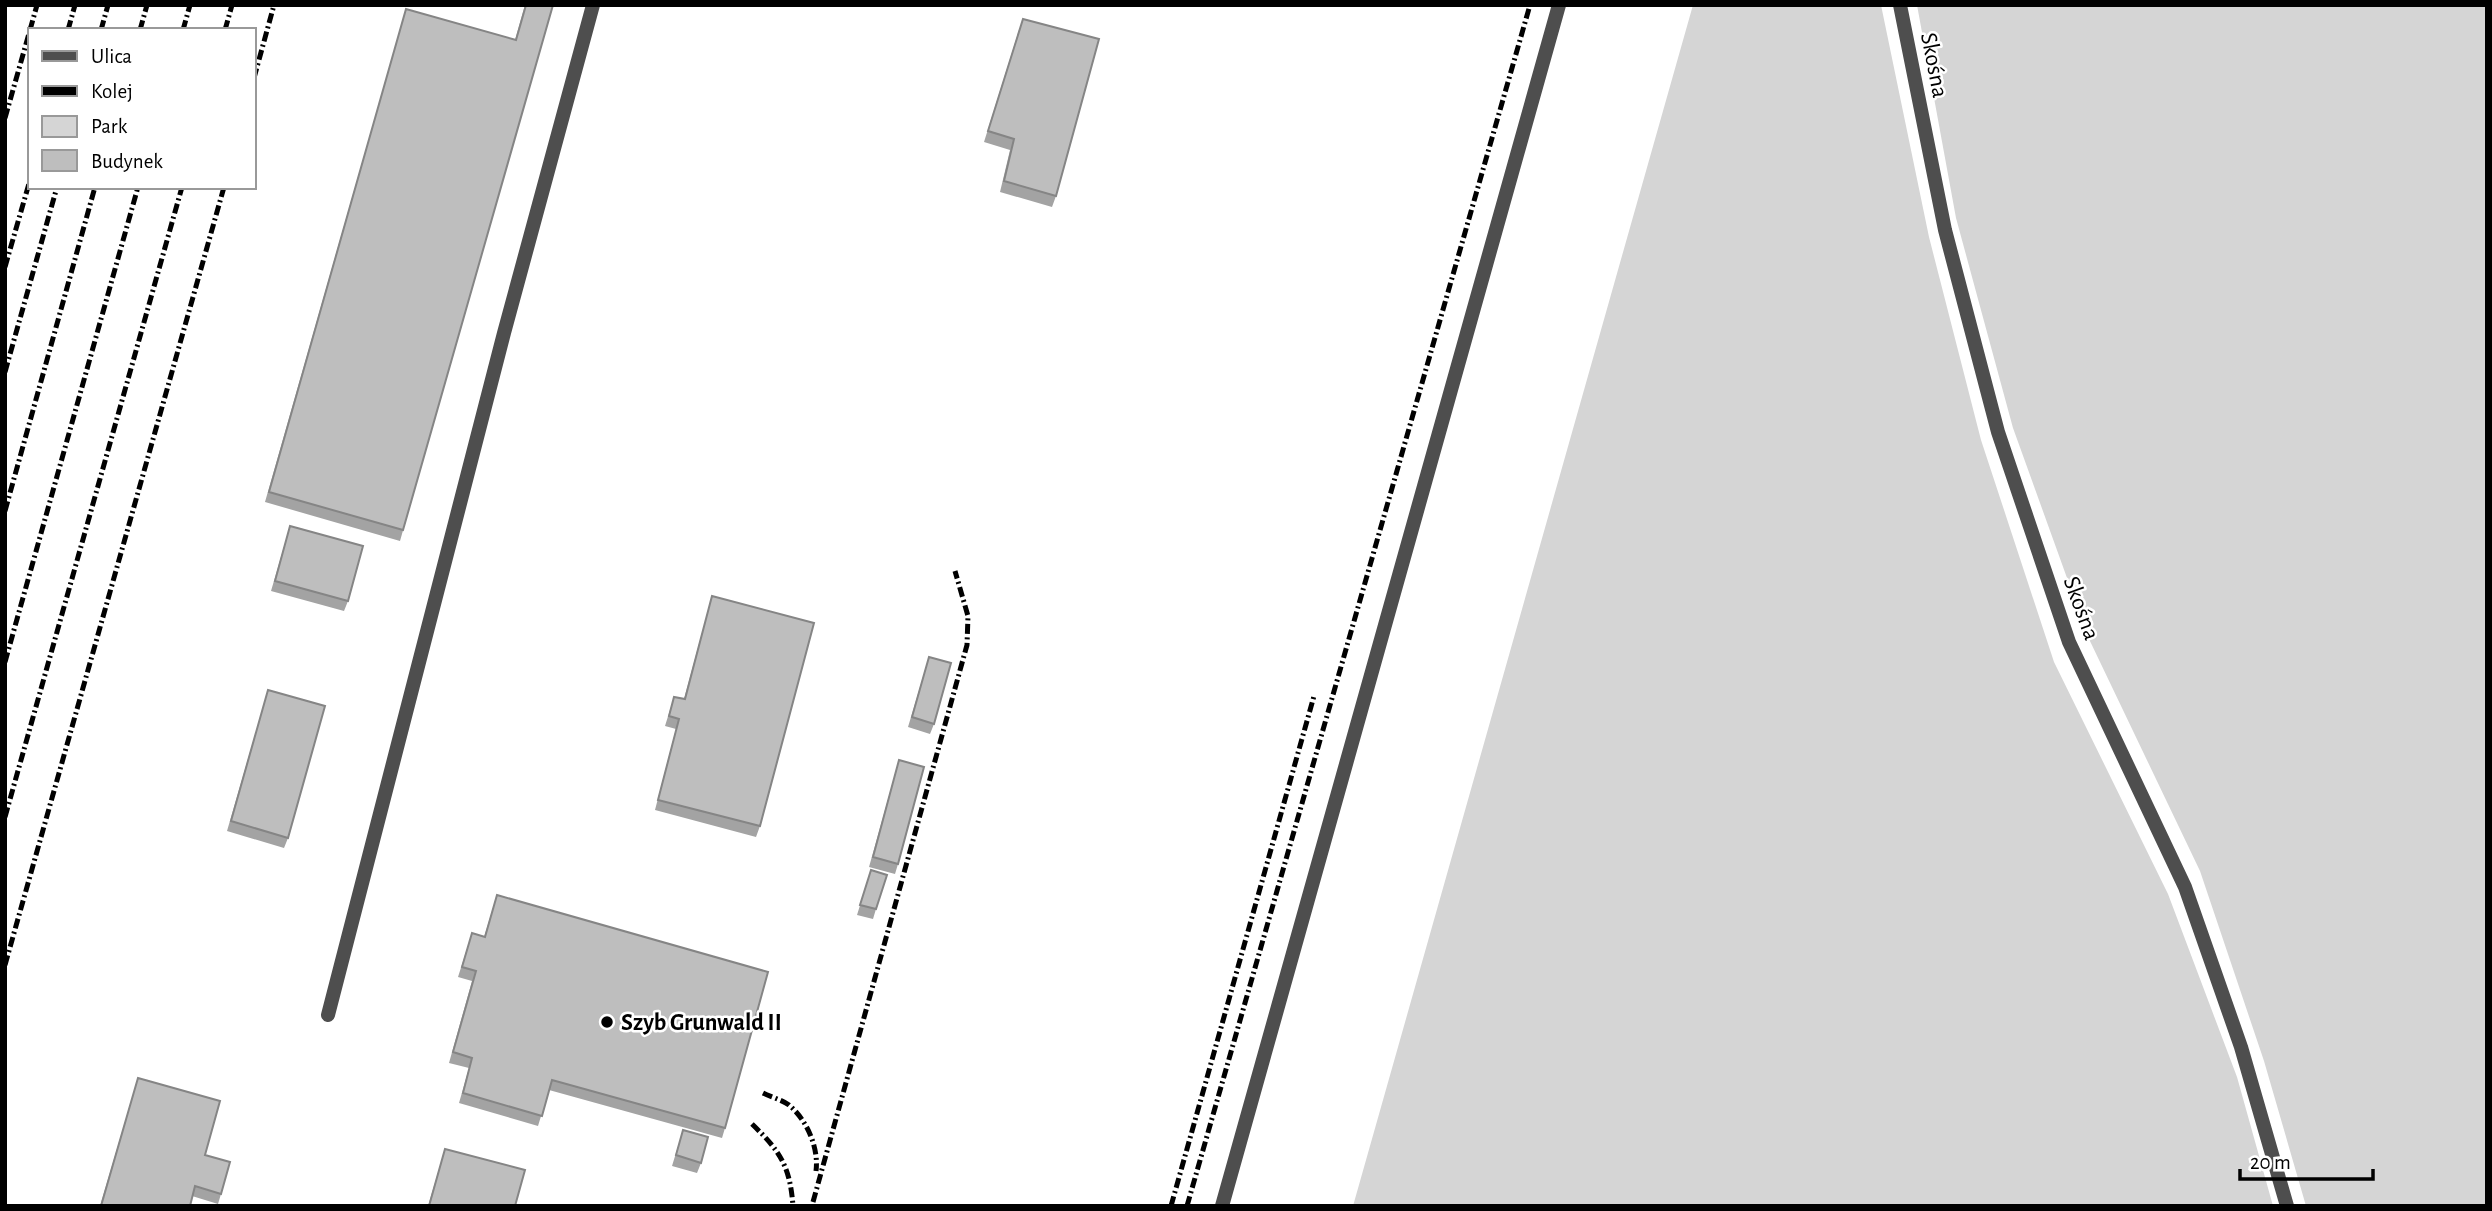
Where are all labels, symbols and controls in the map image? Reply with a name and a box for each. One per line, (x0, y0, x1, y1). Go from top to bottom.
legend (28, 28, 256, 189)
street label: Skośna (1916, 31, 1952, 100)
text: Ulica (91, 46, 132, 67)
text: Kolej (91, 81, 133, 102)
text: Park (91, 116, 128, 137)
text: Budynek (91, 151, 163, 172)
street label: Skośna (2059, 573, 2104, 643)
place label: Szyb Grunwald II (621, 1011, 782, 1035)
marker: Szyb Grunwald II (599, 1014, 615, 1030)
scale bar (2240, 1138, 2373, 1182)
text: 20 m (2250, 1152, 2291, 1173)

